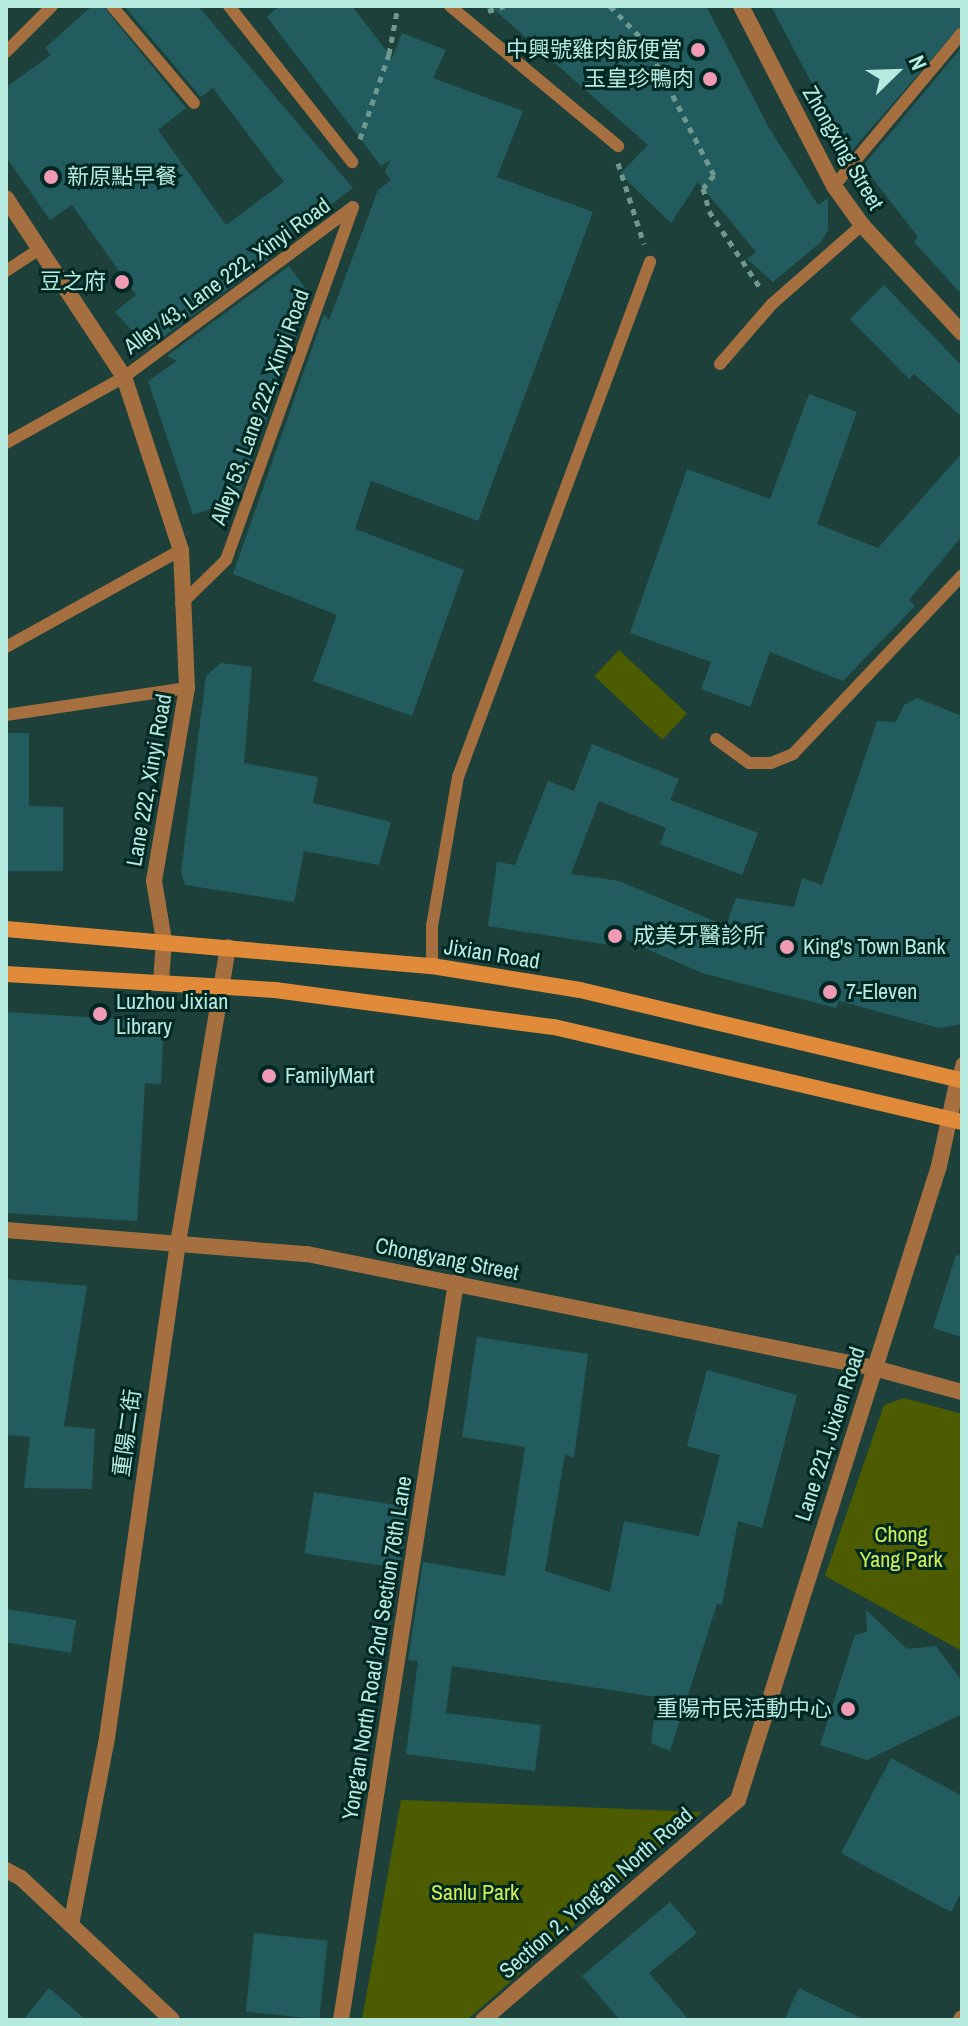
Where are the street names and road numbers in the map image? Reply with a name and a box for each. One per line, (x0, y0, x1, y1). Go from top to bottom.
street label: Zhongxing Street (797, 81, 889, 215)
street label: Alley 43, Lane 222, Xinyi Road (119, 192, 335, 360)
street label: Alley 53, Lane 222, Xinyi Road (205, 286, 315, 528)
street label: Lane 222, Xinyi Road (121, 692, 177, 868)
street label: Jixian Road (442, 933, 542, 975)
street label: Chongyang Street (373, 1232, 521, 1286)
street label: Lane 221, Jixien Road (789, 1344, 871, 1524)
street label: 重陽二街 (108, 1388, 146, 1478)
street label: Yong'an North Road 2nd Section 76th Lane (337, 1474, 417, 1822)
street label: Section 2, Yong'an North Road (494, 1802, 698, 1984)

